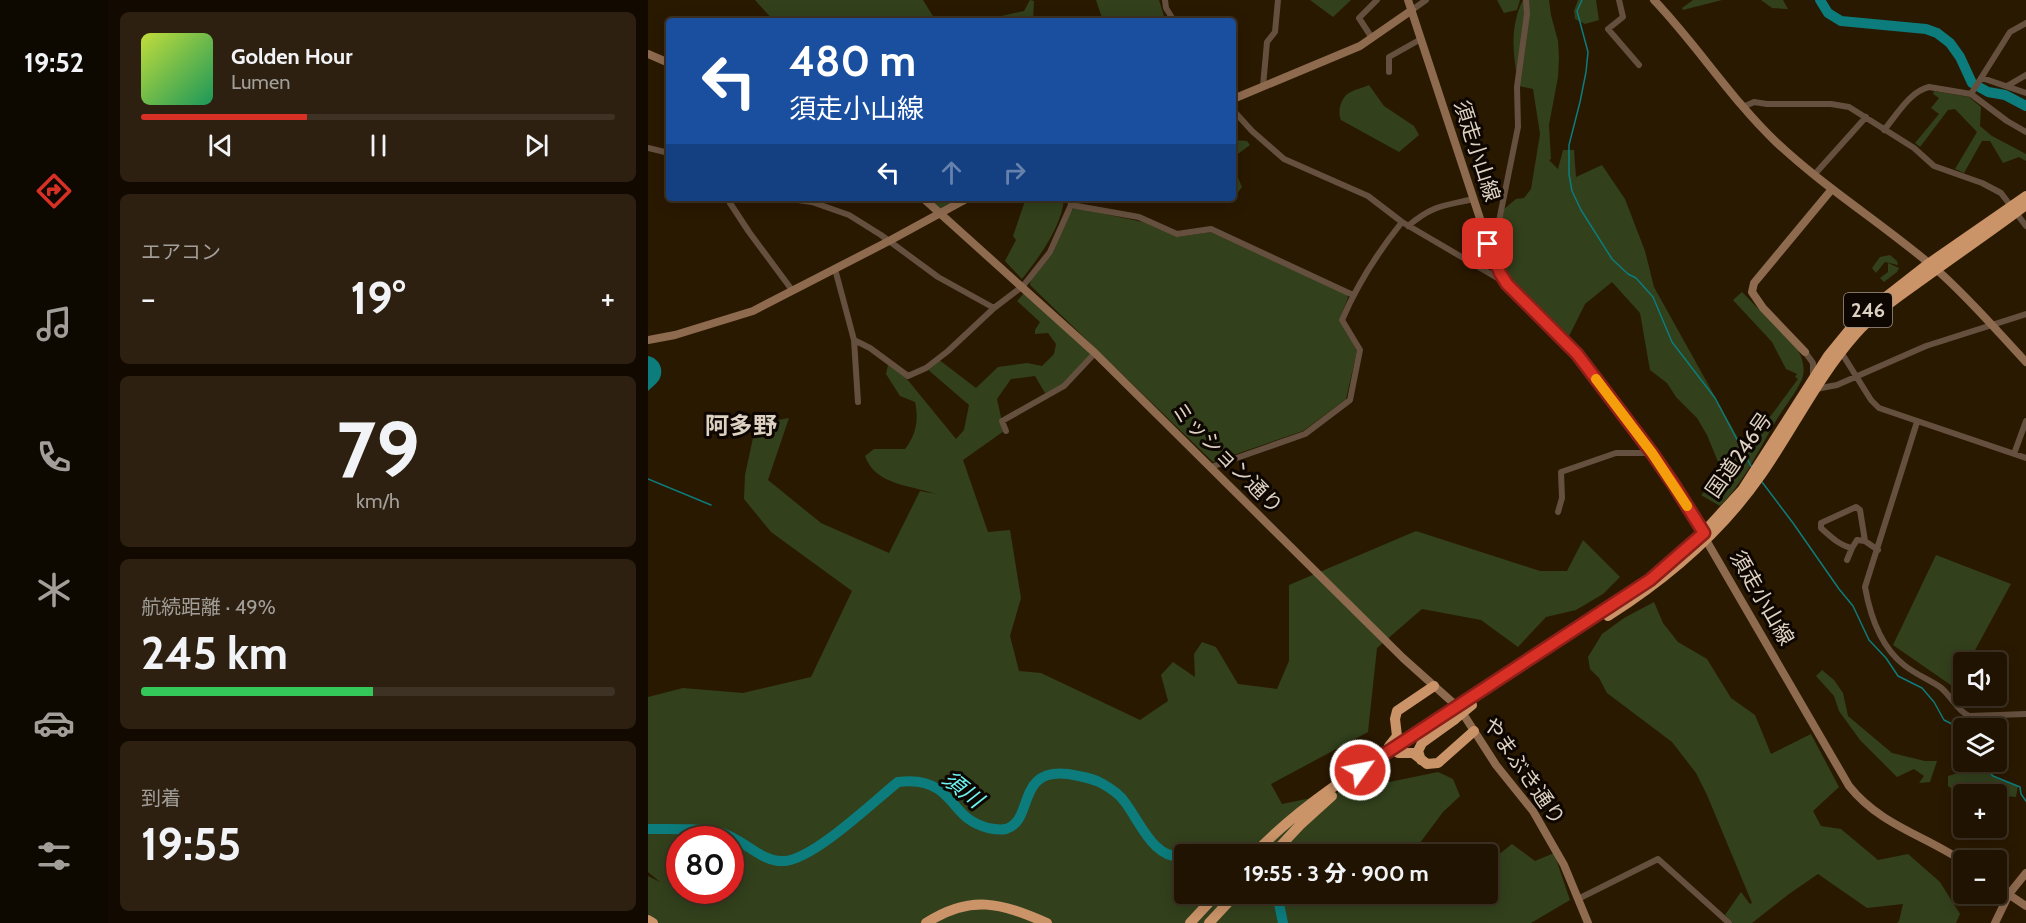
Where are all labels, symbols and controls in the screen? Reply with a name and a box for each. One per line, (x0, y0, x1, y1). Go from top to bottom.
text: 480 m (789, 35, 916, 87)
icon: left (690, 42, 768, 120)
text: Golden Hour (231, 43, 352, 70)
text: 19:52 (24, 46, 84, 79)
text: Lumen (231, 70, 290, 94)
text: 須走小山線 (789, 92, 924, 125)
street label: 須走小山線 (1449, 97, 1506, 205)
icon: previous (204, 129, 237, 162)
icon: pause (362, 129, 395, 162)
icon: next (520, 129, 553, 162)
icon: left (872, 156, 905, 189)
icon: ahead (935, 156, 968, 189)
icon: right (998, 156, 1031, 189)
icon: directions (33, 170, 75, 212)
pin (1462, 218, 1513, 269)
icon: arrive (1471, 227, 1504, 260)
text: エアコン (141, 240, 221, 264)
text: 19° (351, 271, 405, 325)
text: − (141, 278, 156, 318)
text: + (600, 278, 615, 318)
road number: 246 (1844, 293, 1892, 327)
icon: music (33, 303, 75, 345)
street label: ミッション通り (1167, 397, 1288, 518)
text: 79 (336, 402, 420, 497)
street label: 国道246号 (1700, 407, 1777, 502)
district label: 阿多野 (705, 411, 777, 440)
icon: phone (33, 436, 75, 478)
text: km/h (356, 489, 400, 513)
street label: 須走小山線 (1725, 546, 1800, 649)
icon: climate (33, 569, 75, 611)
text: 航続距離 · 49% (141, 595, 276, 619)
text: 245 km (141, 626, 288, 680)
map controls (1953, 652, 2007, 904)
button: sound (1953, 652, 2007, 706)
icon: car (33, 702, 75, 744)
street label: やまぶき通り (1478, 712, 1571, 829)
button: layers (1953, 718, 2007, 772)
position arrow (1328, 738, 1392, 802)
water label: 須川 (937, 765, 990, 815)
button: + (1953, 784, 2007, 838)
text: 到着 (141, 786, 181, 810)
text: 19:55 (141, 817, 241, 871)
speed limit sign: 80 (666, 826, 744, 904)
icon: filters (33, 835, 75, 877)
button: − (1953, 850, 2007, 904)
text: 19:55 · 3 分 · 900 m (1243, 860, 1429, 887)

